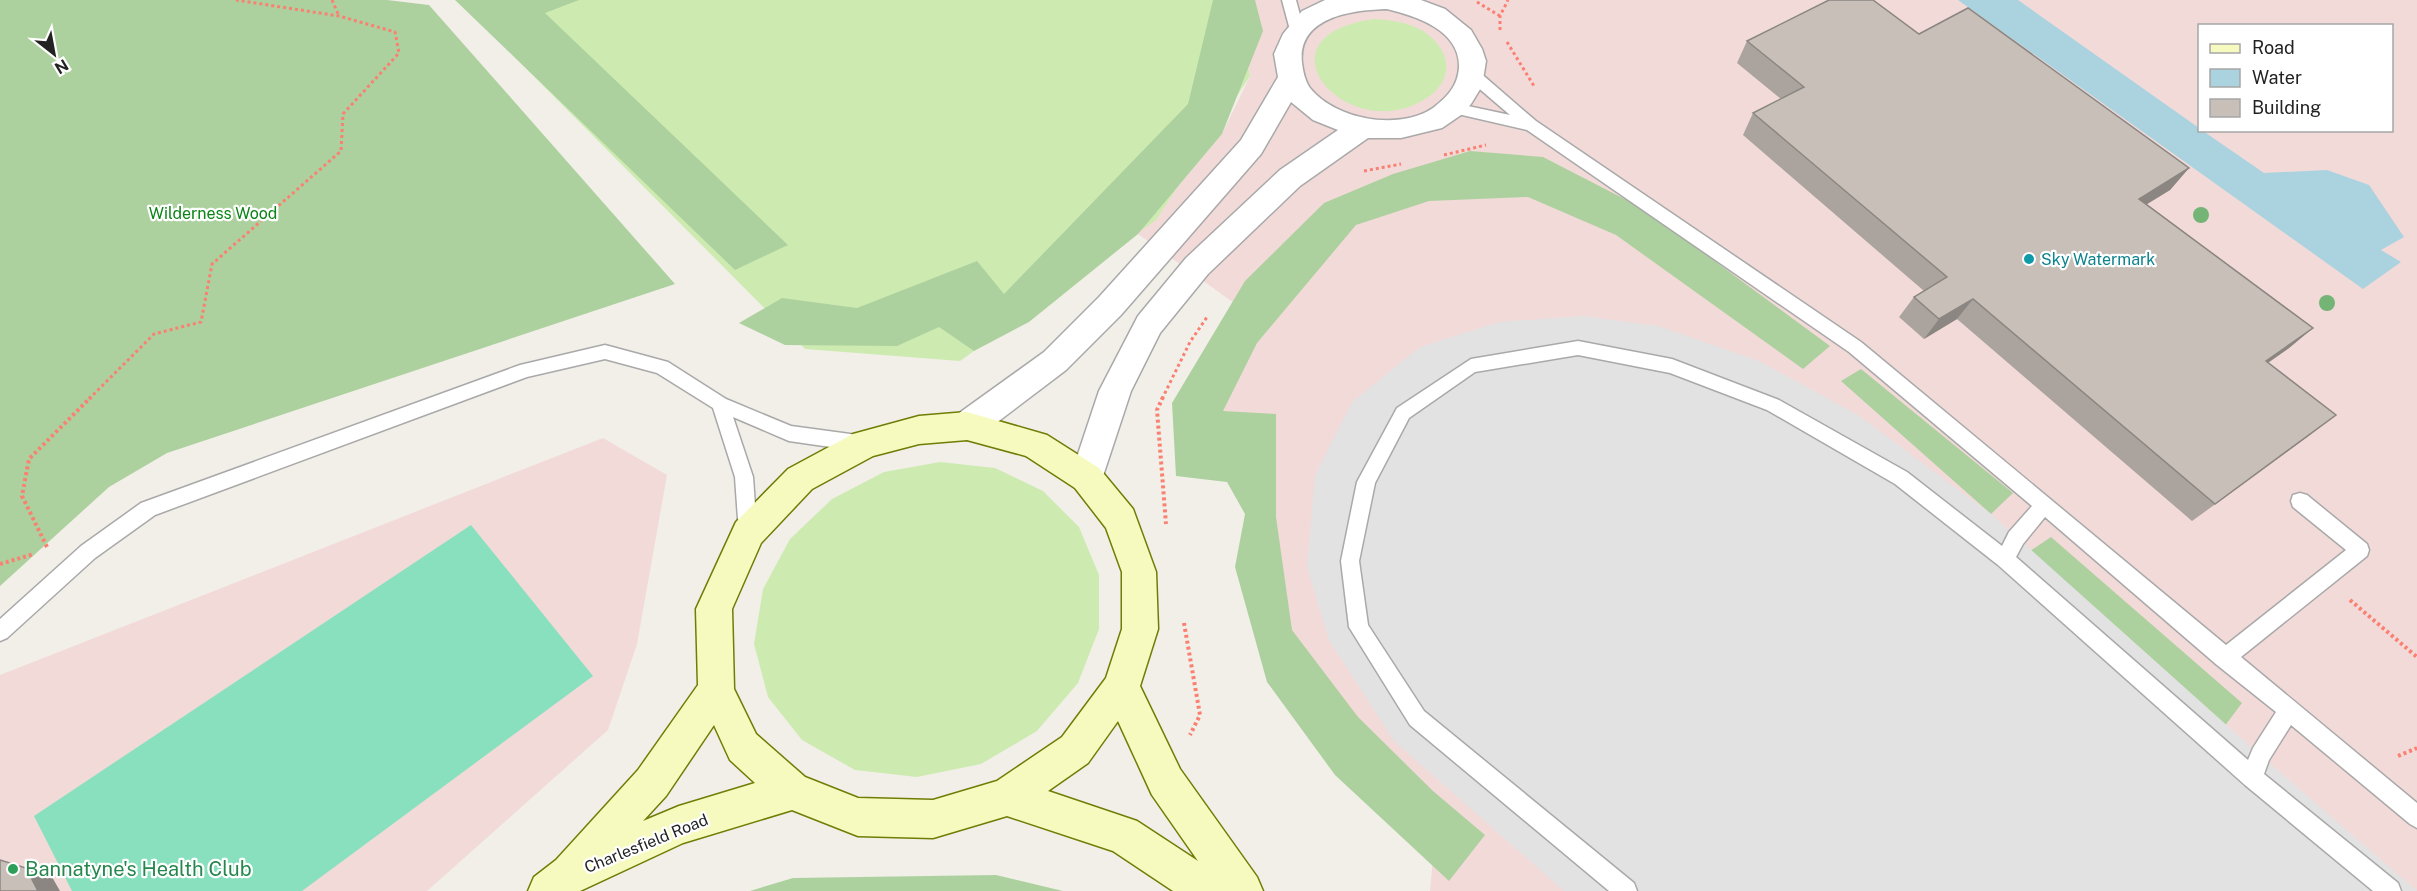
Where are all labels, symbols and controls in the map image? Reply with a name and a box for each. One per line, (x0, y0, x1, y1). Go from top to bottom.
north arrow (24, 24, 84, 84)
legend (2198, 24, 2393, 132)
text: Road (2252, 37, 2295, 58)
text: N (51, 55, 72, 78)
text: Water (2252, 67, 2302, 88)
text: Building (2252, 97, 2321, 118)
park label: Wilderness Wood (149, 204, 277, 223)
place label: Sky Watermark (2041, 250, 2155, 269)
marker: Sky Watermark (2022, 252, 2036, 266)
street label: Charlesfield Road (582, 810, 711, 877)
place label: Bannatyne's Health Club (25, 857, 252, 881)
marker: Bannatyne's Health Club (6, 862, 20, 876)

